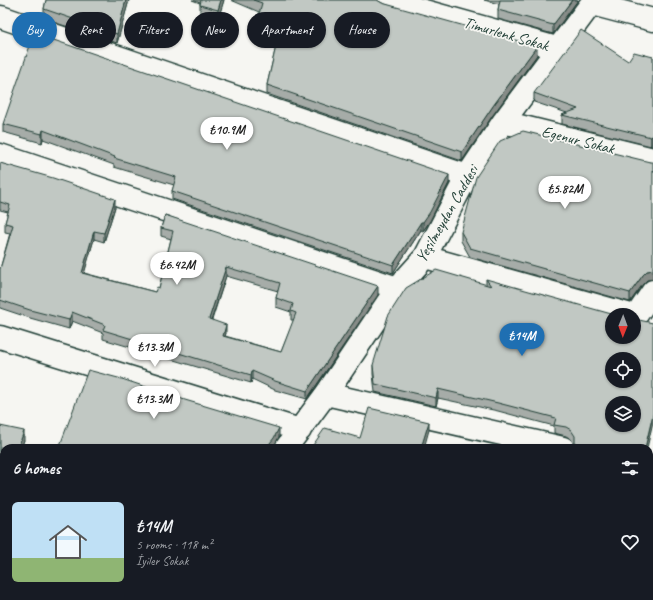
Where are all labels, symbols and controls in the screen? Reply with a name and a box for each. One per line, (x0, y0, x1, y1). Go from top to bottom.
chip: Buy (12, 12, 57, 48)
chip: Rent (65, 12, 116, 48)
chip: Filters (124, 12, 183, 48)
chip: New (191, 12, 239, 48)
chip: Apartment (247, 12, 326, 48)
chip: House (334, 12, 390, 48)
street label: Timurlenk Sokak (461, 12, 552, 56)
pin: ₺10.9M (194, 117, 260, 151)
street label: Egenur Sokak (540, 121, 618, 159)
text: ₺10.9M (209, 122, 245, 138)
street label: Yeşilmeydan Caddesi (411, 160, 484, 266)
pin: ₺5.82M (532, 176, 598, 210)
text: ₺5.82M (547, 181, 583, 197)
pin: ₺6.42M (144, 252, 210, 286)
text: ₺6.42M (159, 257, 195, 273)
north arrow (605, 308, 641, 344)
map controls (605, 308, 641, 432)
pin: ₺14M (498, 323, 546, 357)
text: ₺14M (508, 328, 536, 344)
pin: ₺13.3M (122, 334, 188, 368)
text: ₺13.3M (137, 339, 173, 355)
button: locate (605, 352, 641, 388)
pin: ₺13.3M (121, 386, 187, 420)
text: ₺13.3M (136, 391, 172, 407)
button: layers (605, 396, 641, 432)
icon: filters (619, 457, 641, 479)
text: 6 homes (12, 458, 60, 479)
text: ₺14M (136, 516, 171, 537)
icon: home (44, 518, 92, 566)
icon: heart (619, 531, 641, 553)
text: 5 rooms · 118 m² (136, 537, 212, 553)
text: İyiler Sokak (136, 553, 188, 569)

